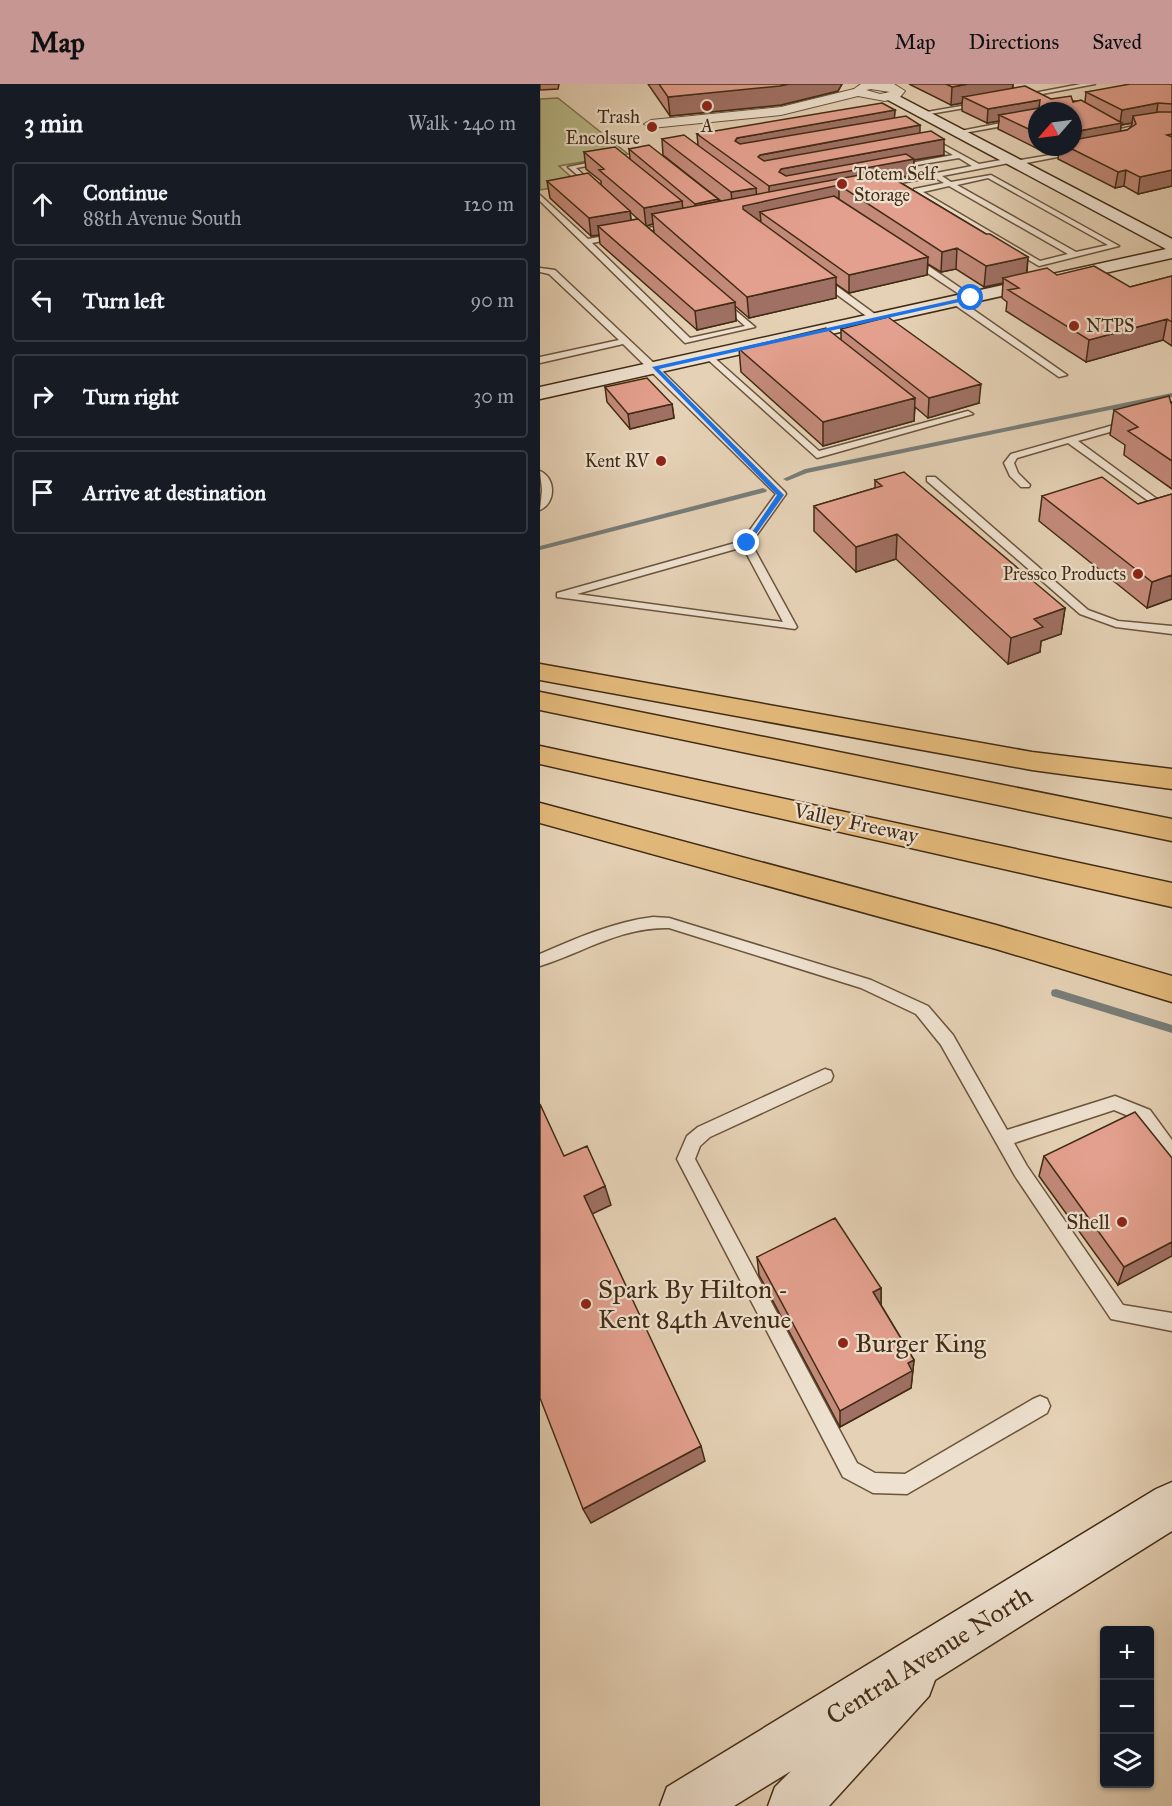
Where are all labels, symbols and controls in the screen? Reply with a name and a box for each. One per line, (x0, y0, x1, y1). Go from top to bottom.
text: Map (30, 25, 85, 60)
text: Map (895, 29, 936, 55)
text: Directions (969, 29, 1059, 55)
text: Saved (1092, 29, 1142, 55)
marker: A (700, 99, 714, 113)
north arrow (1028, 102, 1082, 156)
place label: Trash Encolsure (565, 106, 640, 149)
text: 3 min (24, 107, 83, 139)
text: Walk · 240 m (408, 111, 516, 135)
place label: A (700, 115, 713, 137)
marker: Trash Encolsure (645, 120, 659, 134)
place label: Totem Self Storage (854, 163, 939, 207)
marker: Totem Self Storage (835, 177, 849, 191)
text: Continue (83, 179, 168, 206)
icon: ahead (26, 188, 59, 221)
text: 120 m (463, 192, 514, 216)
text: 88th Avenue South (83, 206, 242, 230)
icon: left (26, 284, 59, 317)
route start (957, 284, 983, 310)
text: Turn left (83, 287, 165, 314)
text: 90 m (471, 288, 514, 312)
place label: NTPS (1086, 315, 1134, 337)
marker: NTPS (1067, 319, 1081, 333)
icon: right (26, 380, 59, 413)
text: Turn right (83, 383, 179, 410)
text: 30 m (473, 384, 514, 408)
place label: Kent RV (585, 450, 650, 472)
marker: Kent RV (654, 454, 668, 468)
icon: arrive (26, 476, 59, 509)
text: Arrive at destination (83, 479, 266, 506)
route end (733, 529, 759, 555)
place label: Pressco Products (1003, 563, 1126, 585)
marker: Pressco Products (1131, 567, 1145, 581)
street label: Valley Freeway (790, 797, 922, 849)
place label: Shell (1066, 1209, 1110, 1235)
marker: Shell (1115, 1215, 1129, 1229)
place label: Spark By Hilton - Kent 84th Avenue (598, 1273, 792, 1335)
marker: Spark By Hilton - Kent 84th Avenue (579, 1297, 593, 1311)
place label: Burger King (855, 1327, 987, 1359)
marker: Burger King (836, 1336, 850, 1350)
street label: Central Avenue North (820, 1578, 1038, 1731)
map controls (1100, 1626, 1154, 1788)
button: + (1100, 1626, 1154, 1680)
button: − (1100, 1680, 1154, 1734)
button: layers (1100, 1734, 1154, 1788)

